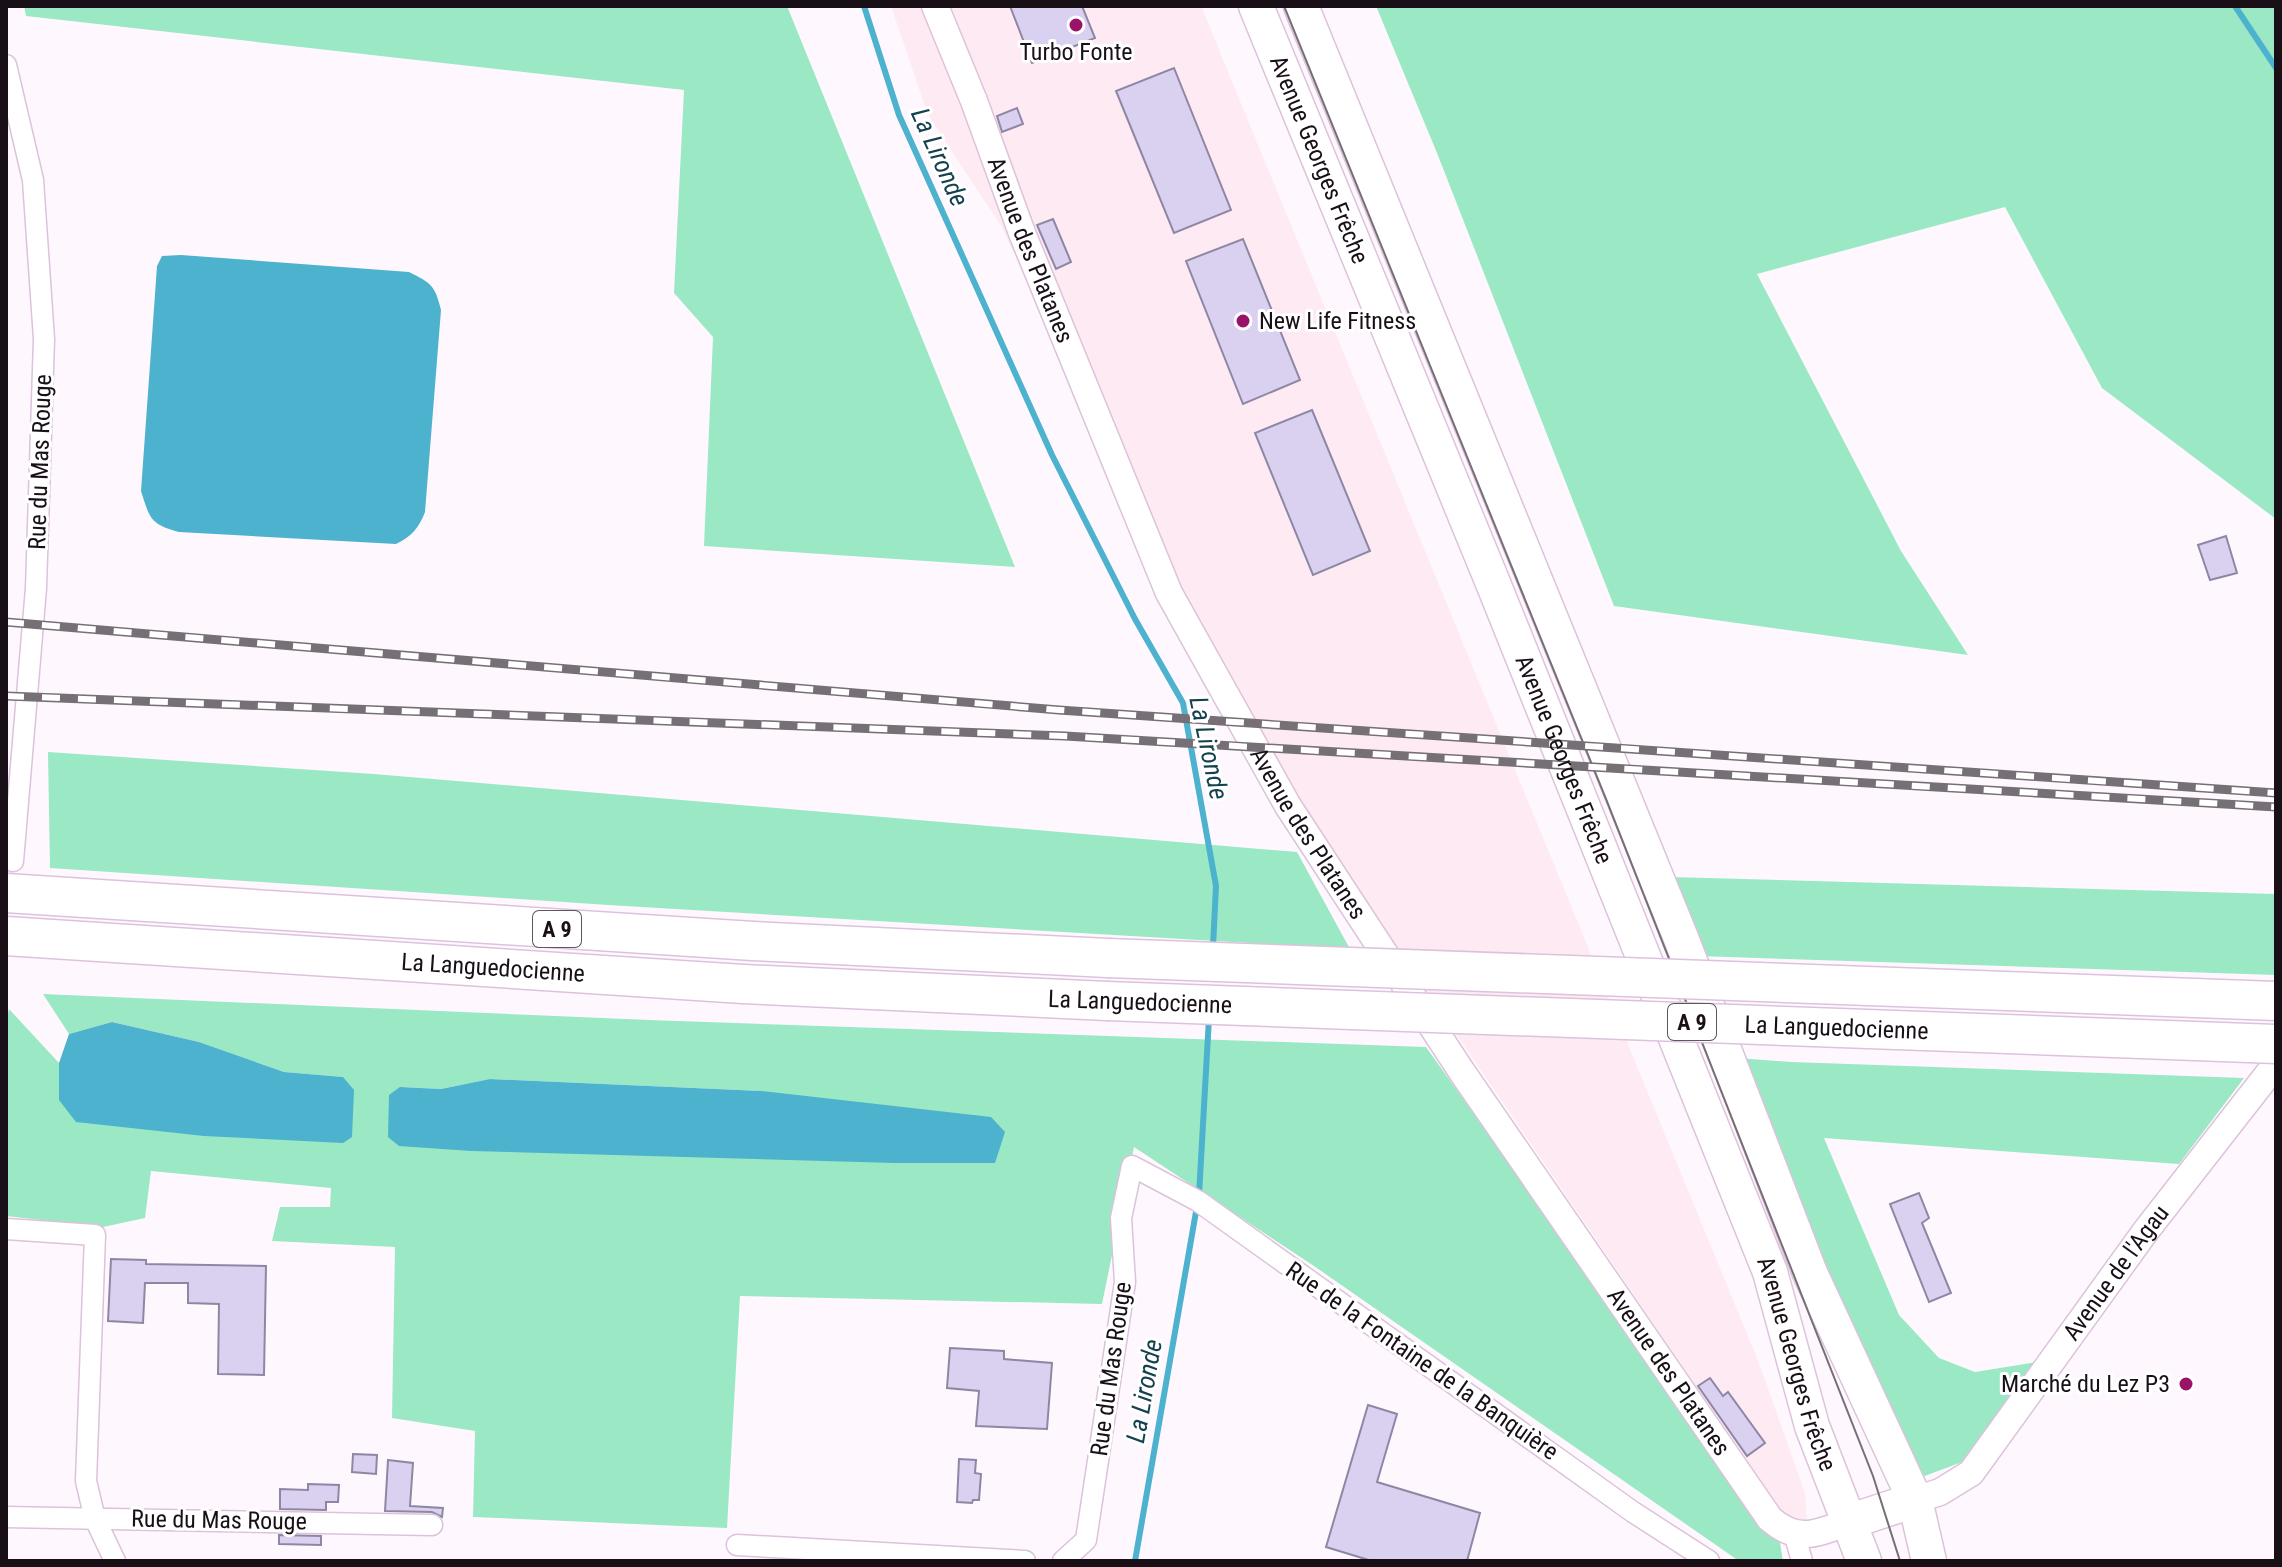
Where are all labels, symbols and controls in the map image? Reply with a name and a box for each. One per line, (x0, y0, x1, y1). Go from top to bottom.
marker: Turbo Fonte (1067, 16, 1085, 34)
place label: Turbo Fonte (1019, 38, 1133, 66)
street label: Avenue Georges Frêche (1264, 51, 1374, 268)
water label: La Lironde (905, 103, 975, 211)
street label: Avenue des Platanes (982, 153, 1079, 347)
place label: New Life Fitness (1259, 307, 1416, 335)
marker: New Life Fitness (1234, 312, 1252, 330)
street label: Rue du Mas Rouge (23, 374, 57, 550)
street label: Avenue Georges Frêche (1510, 651, 1618, 868)
water label: La Lironde (1183, 694, 1235, 802)
street label: Avenue des Platanes (1244, 743, 1372, 925)
road number: A 9 (533, 911, 581, 947)
street label: La Languedocienne (400, 948, 586, 988)
street label: La Languedocienne (1048, 985, 1232, 1019)
road number: A 9 (1668, 1004, 1716, 1040)
street label: La Languedocienne (1744, 1010, 1929, 1045)
street label: Avenue de l'Agau (2058, 1199, 2175, 1346)
street label: Avenue Georges Frêche (1751, 1252, 1842, 1475)
street label: Rue de la Fontaine de la Banquière (1281, 1256, 1563, 1466)
street label: Rue du Mas Rouge (1085, 1280, 1137, 1458)
street label: Avenue des Platanes (1601, 1283, 1736, 1461)
water label: La Lironde (1120, 1337, 1168, 1445)
place label: Marché du Lez P3 (2001, 1370, 2170, 1398)
marker: Marché du Lez P3 (2177, 1375, 2195, 1393)
street label: Rue du Mas Rouge (131, 1504, 307, 1536)

